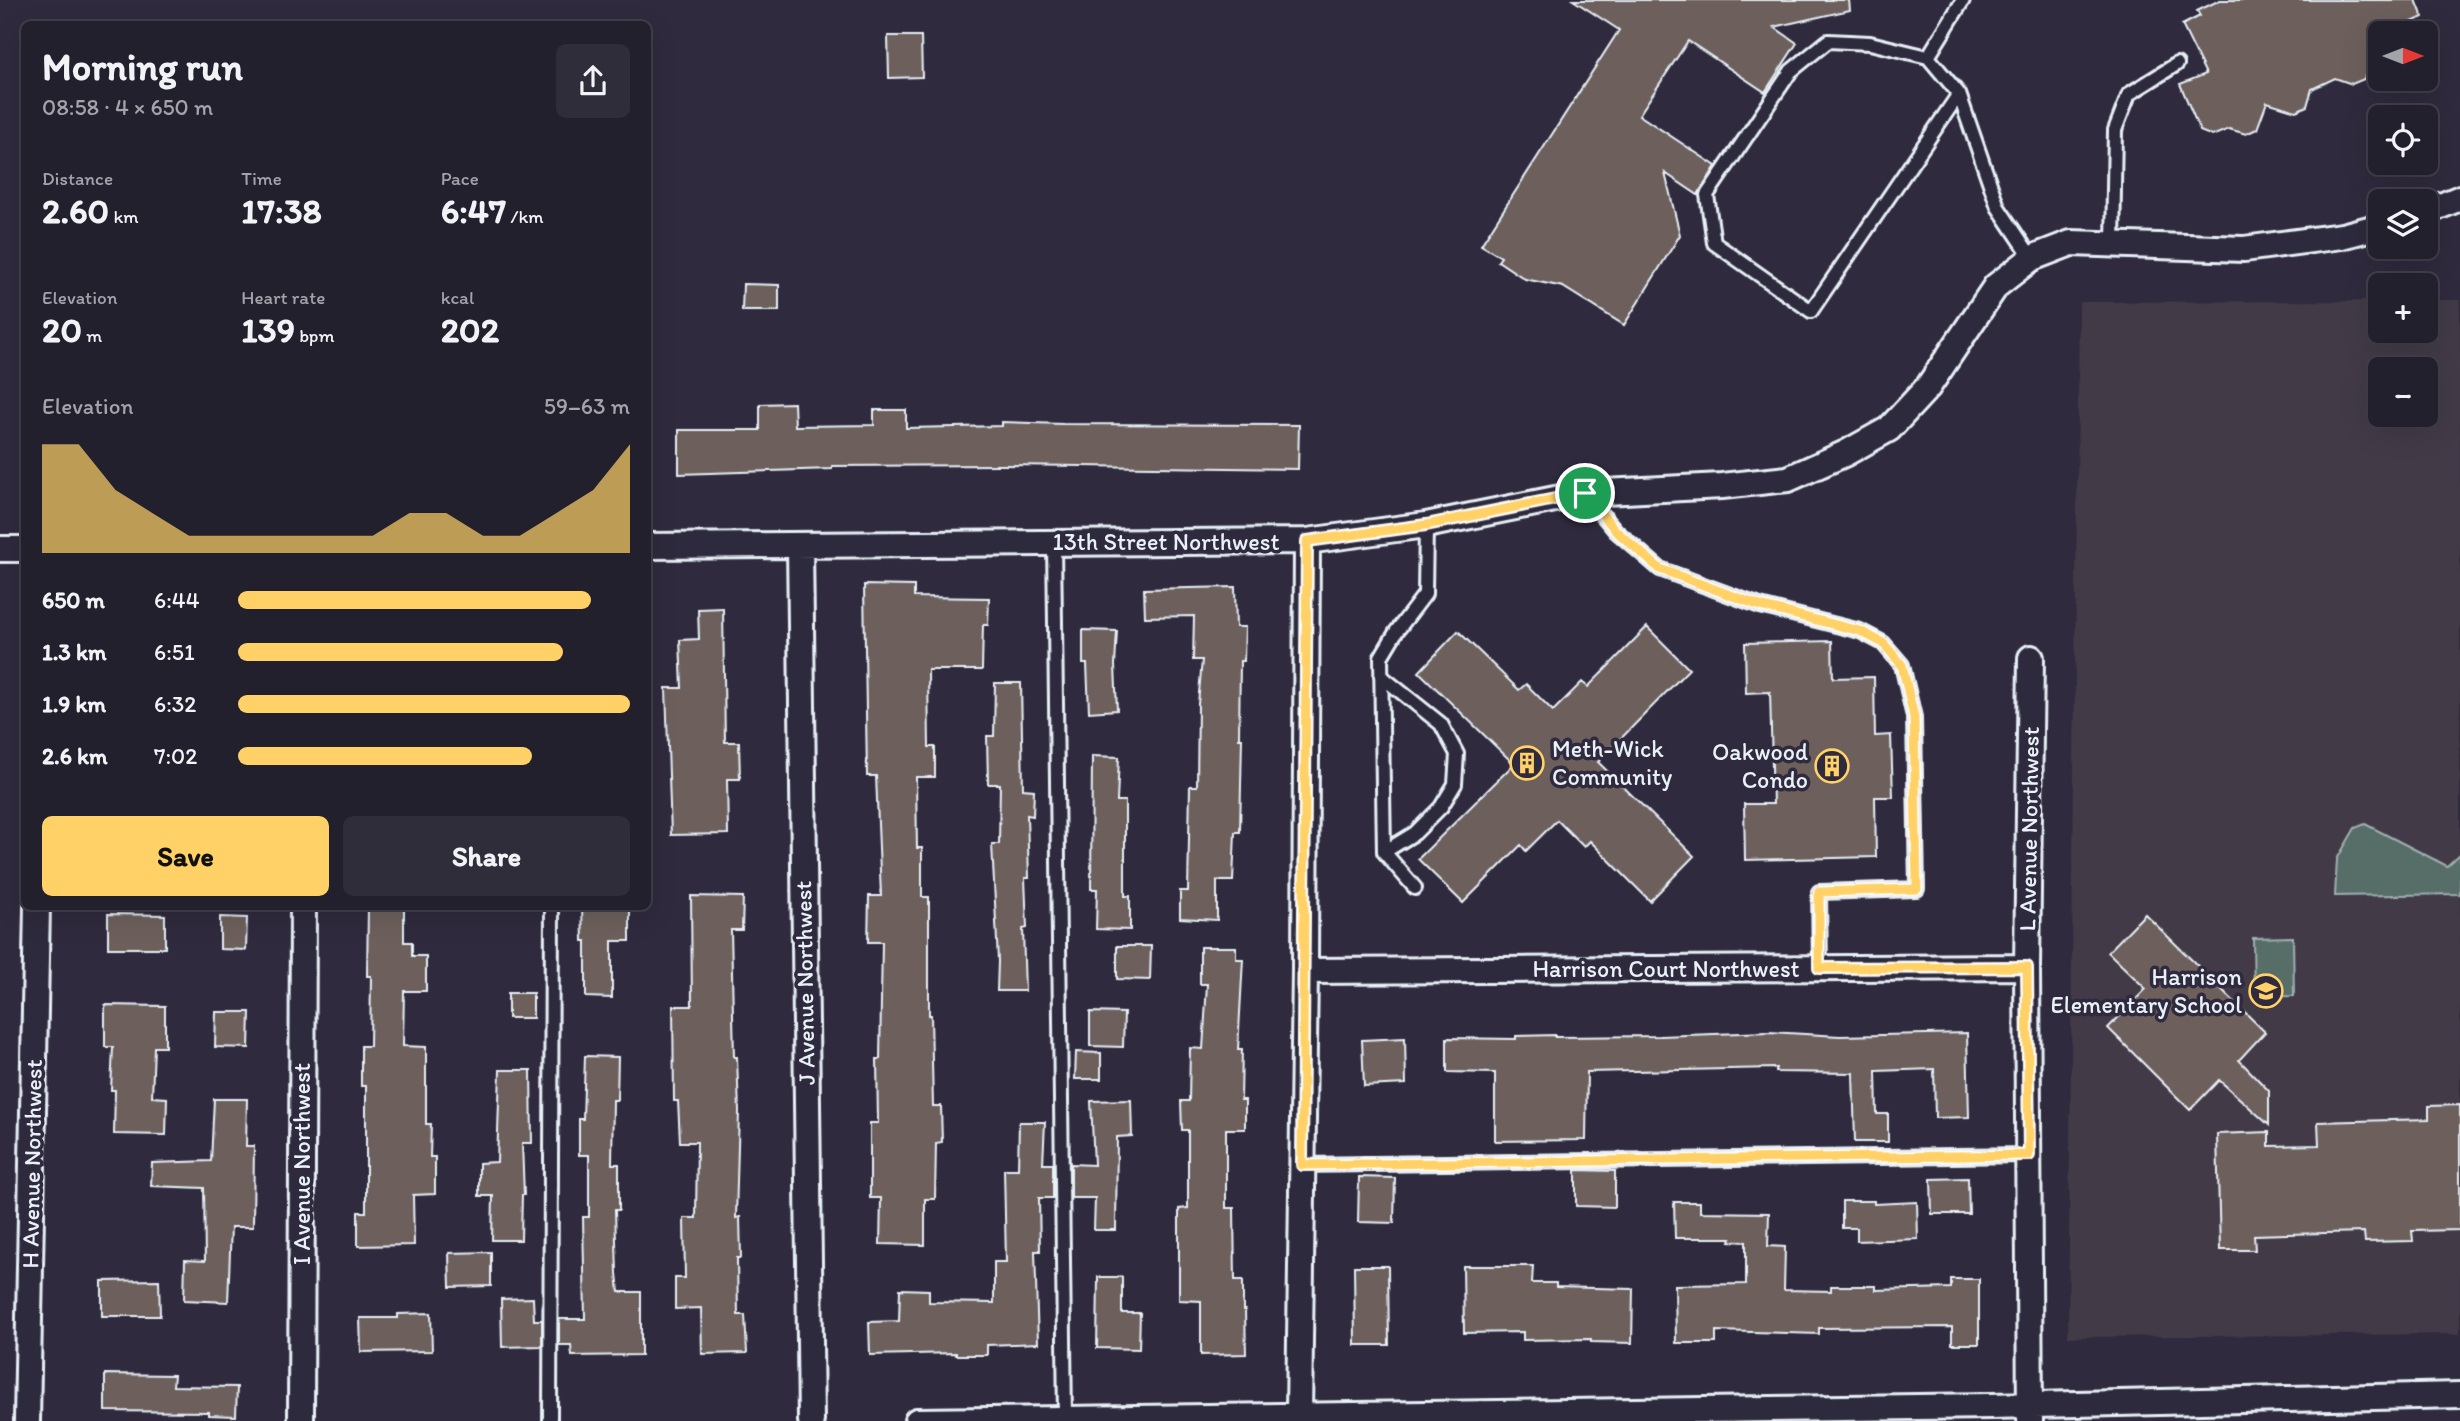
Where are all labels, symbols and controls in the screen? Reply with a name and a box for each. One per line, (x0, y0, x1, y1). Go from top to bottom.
north arrow (2368, 21, 2438, 91)
map controls (2368, 21, 2438, 427)
text: Morning run (42, 44, 243, 90)
button: share (556, 44, 630, 118)
text: 08:58 · 4 × 650 m (42, 93, 213, 121)
button: locate (2368, 105, 2438, 175)
text: Distance (42, 167, 113, 190)
text: Time (241, 167, 282, 190)
text: Pace (441, 167, 479, 190)
button: layers (2368, 189, 2438, 259)
text: 2.60 (42, 190, 109, 232)
text: 17:38 (241, 190, 322, 232)
text: 6:47 (441, 190, 506, 232)
text: km (109, 205, 139, 228)
text: /km (506, 205, 544, 228)
button: + (2368, 273, 2438, 343)
text: Elevation (42, 286, 118, 309)
text: Heart rate (241, 286, 325, 309)
text: kcal (441, 286, 474, 309)
text: 20 (42, 309, 82, 351)
text: 139 (241, 309, 295, 351)
text: 202 (441, 309, 499, 351)
text: m (82, 324, 102, 347)
text: bpm (295, 324, 334, 347)
button: − (2368, 357, 2438, 427)
text: Elevation (42, 392, 133, 420)
text: 59–63 m (544, 392, 630, 420)
pin (1555, 463, 1615, 523)
icon: arrive (1566, 474, 1604, 512)
street label: 13th Street Northwest (1053, 527, 1279, 556)
text: 650 m (42, 586, 105, 614)
text: 6:44 (154, 586, 199, 614)
text: 1.3 km (42, 638, 106, 666)
text: 6:51 (154, 638, 195, 666)
text: 1.9 km (42, 690, 106, 718)
text: 6:32 (154, 690, 196, 718)
street label: L Avenue Northwest (2012, 726, 2045, 932)
place label: Meth-Wick Community (1552, 734, 1672, 791)
place label: Oakwood Condo (1712, 737, 1808, 794)
text: 2.6 km (42, 742, 108, 770)
text: 7:02 (154, 742, 197, 770)
building icon: Meth-Wick Community (1508, 744, 1546, 782)
building icon: Oakwood Condo (1813, 747, 1851, 785)
button: Save (42, 816, 329, 896)
button: Share (343, 816, 630, 896)
street label: J Avenue Northwest (788, 881, 821, 1085)
street label: Harrison Court Northwest (1532, 954, 1800, 983)
place label: Harrison Elementary School (2051, 962, 2242, 1019)
school or university icon: Harrison Elementary School (2247, 972, 2285, 1010)
street label: H Avenue Northwest (15, 1059, 48, 1269)
street label: I Avenue Northwest (287, 1063, 316, 1265)

